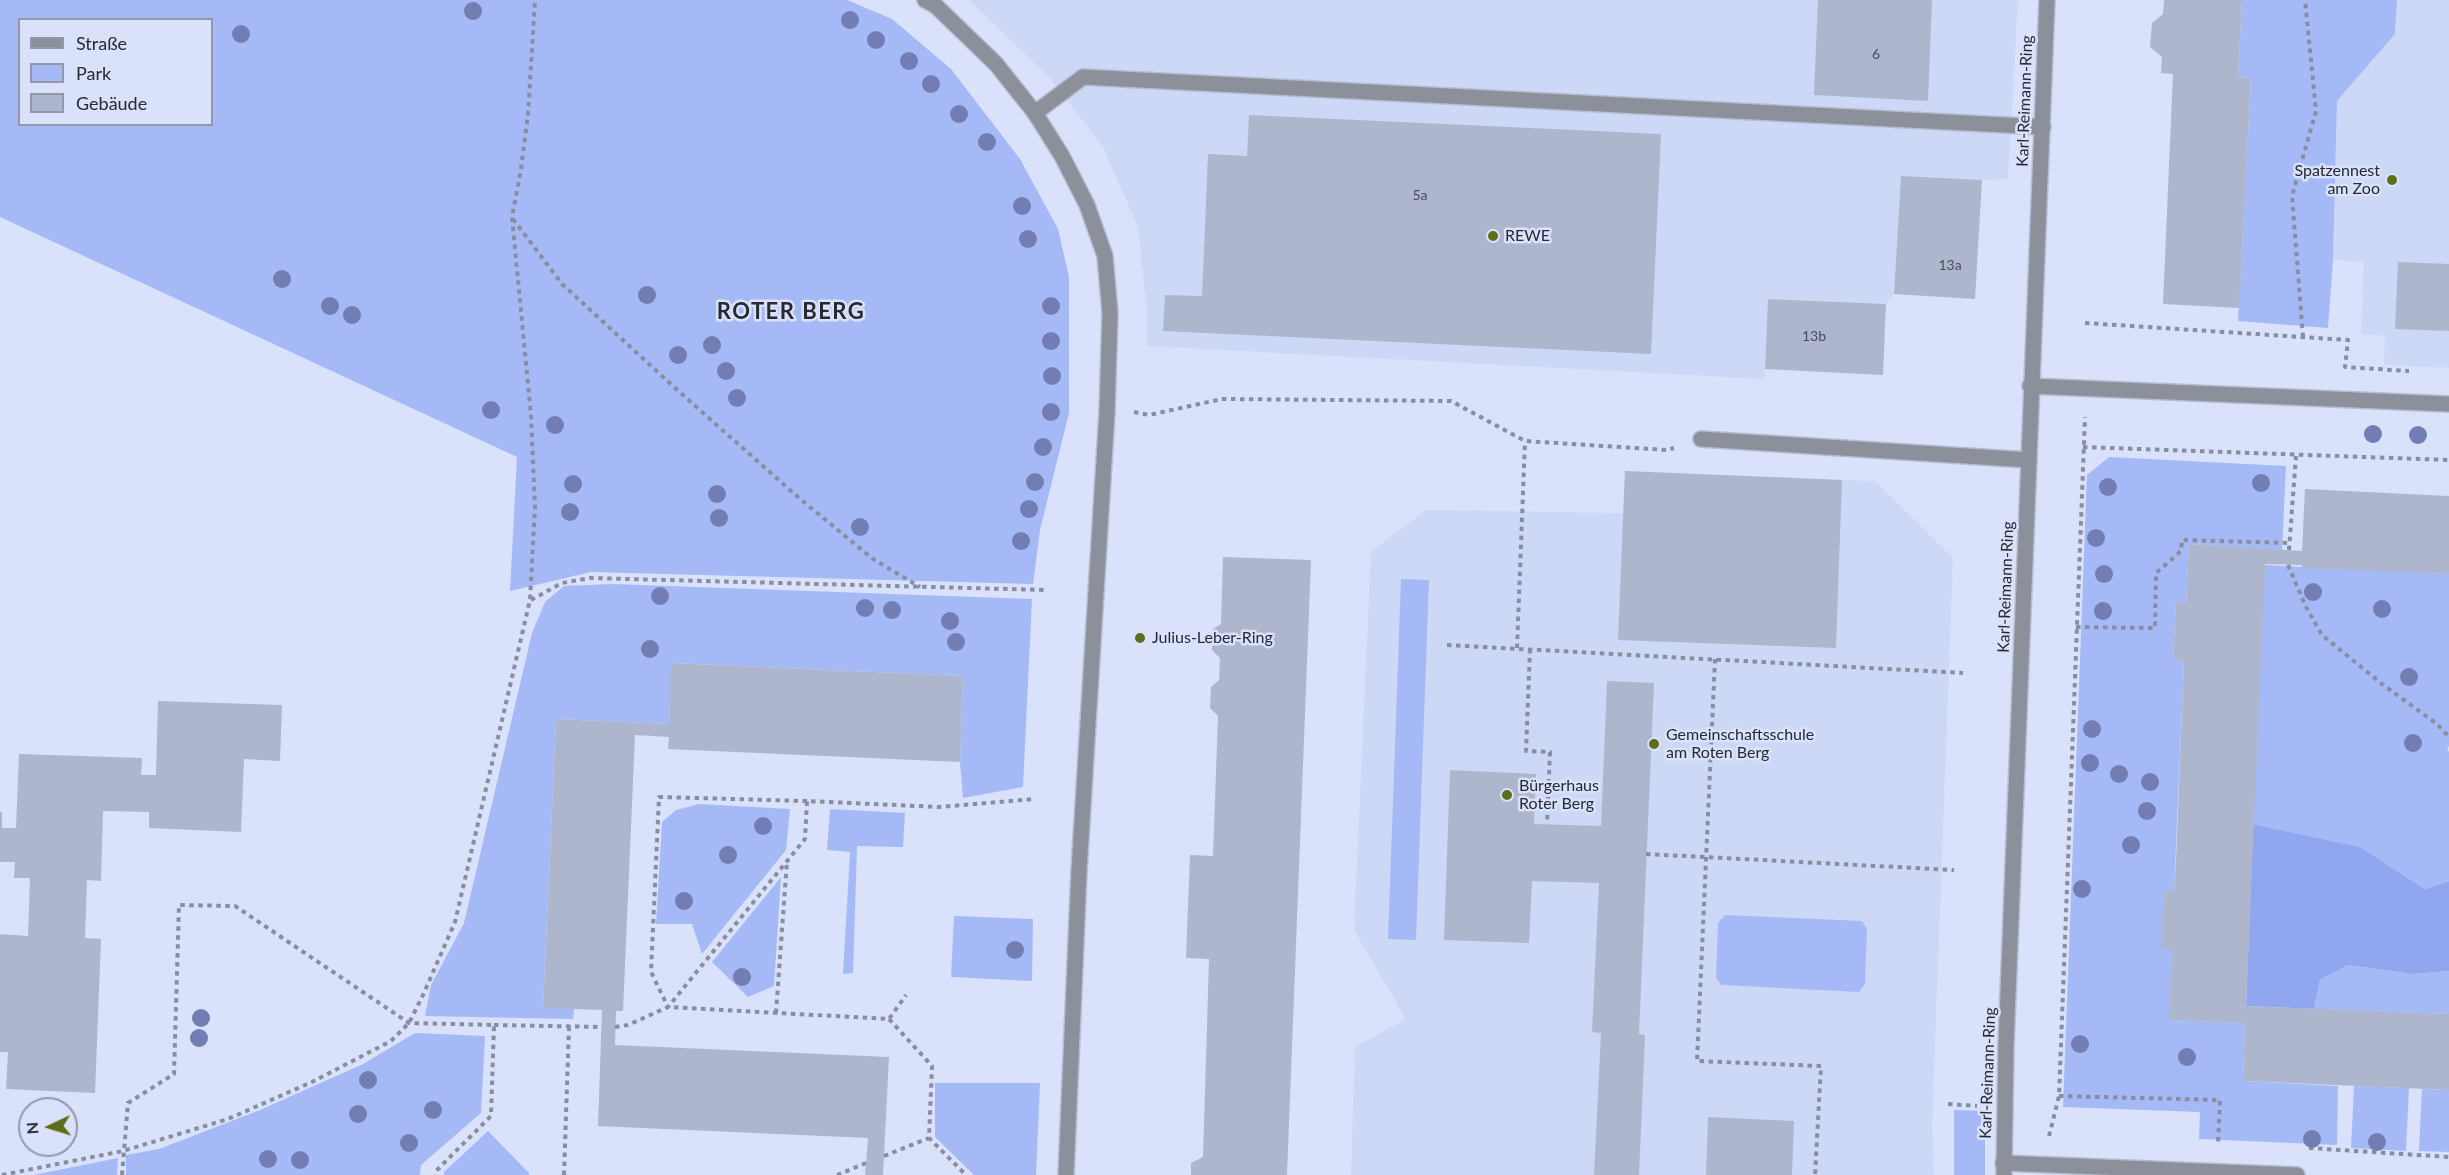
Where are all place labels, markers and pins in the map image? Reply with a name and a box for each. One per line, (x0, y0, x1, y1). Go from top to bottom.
place label: Spatzennest am Zoo (2294, 161, 2380, 199)
marker: Spatzennest am Zoo (2385, 173, 2399, 187)
place label: REWE (1505, 226, 1550, 246)
marker: REWE (1486, 229, 1500, 243)
place label: Julius-Leber-Ring (1152, 628, 1273, 648)
marker: Julius-Leber-Ring (1133, 631, 1147, 645)
place label: Gemeinschaftsschule am Roten Berg (1666, 725, 1814, 763)
marker: Gemeinschaftsschule am Roten Berg (1647, 737, 1661, 751)
place label: Bürgerhaus Roter Berg (1519, 776, 1599, 814)
marker: Bürgerhaus Roter Berg (1500, 788, 1514, 802)

